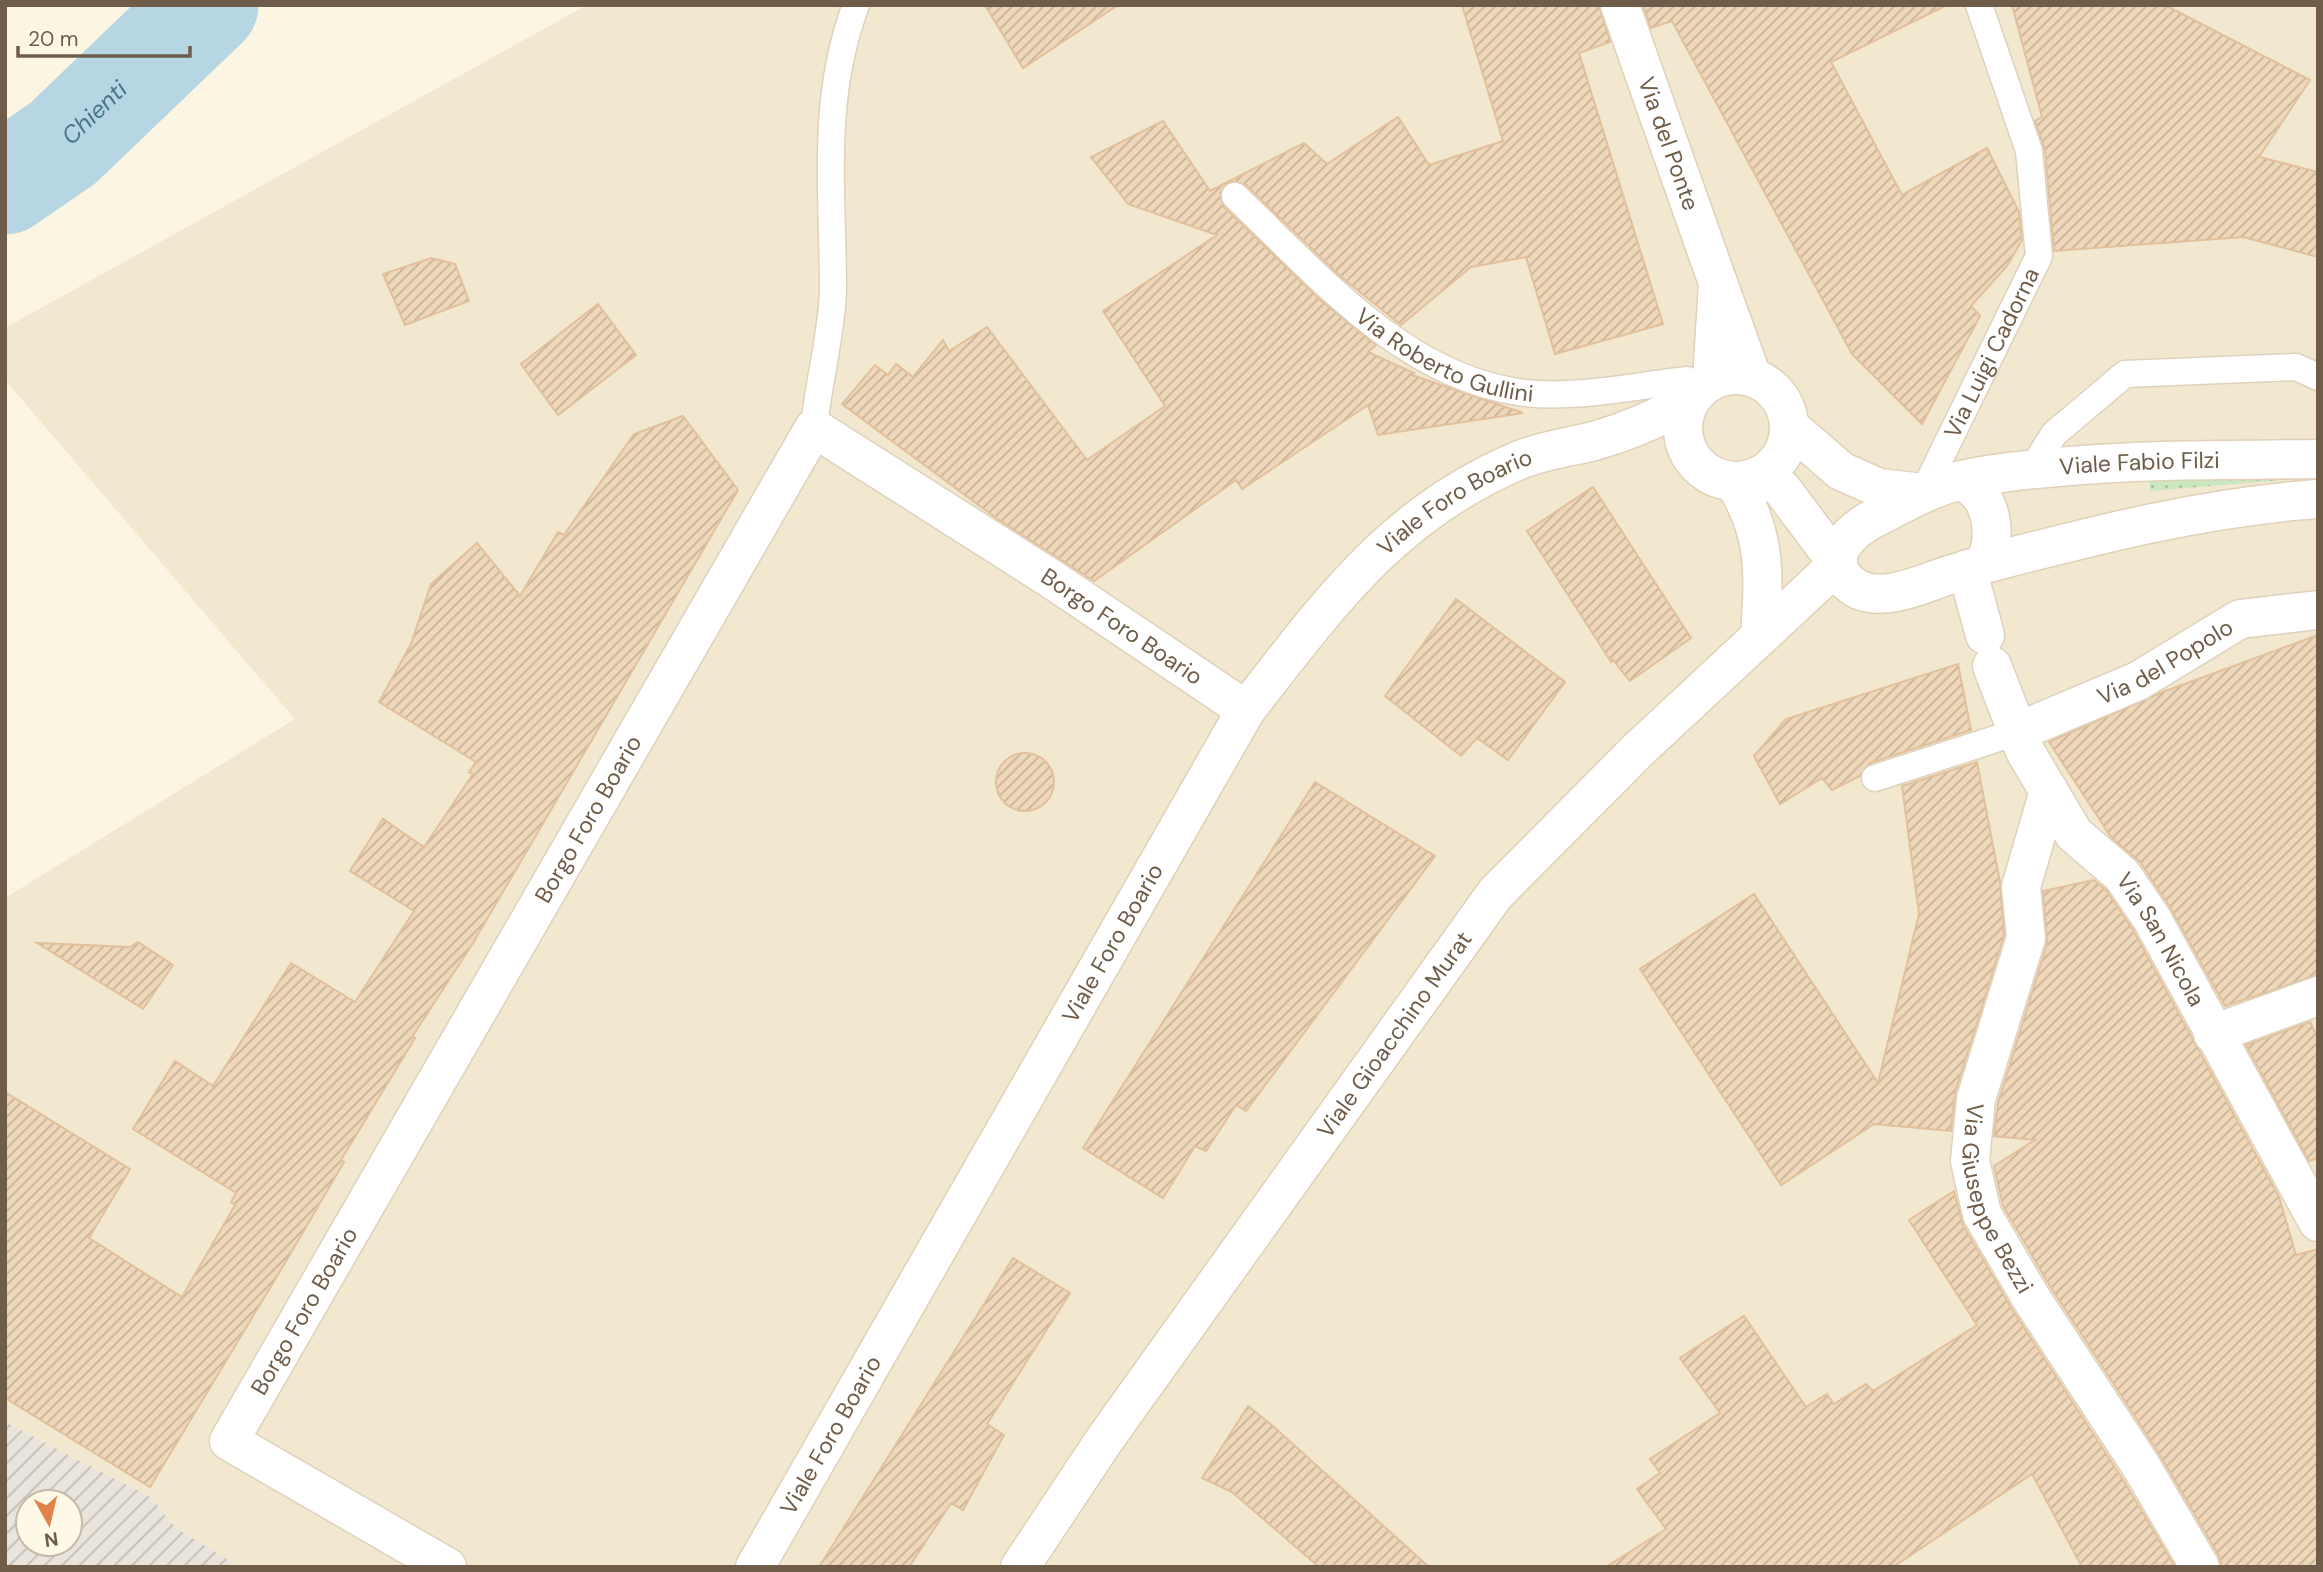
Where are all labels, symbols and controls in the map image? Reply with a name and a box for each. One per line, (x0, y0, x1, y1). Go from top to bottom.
scale bar (18, 14, 189, 58)
text: 20 m (28, 25, 79, 53)
water label: Chienti (55, 73, 134, 151)
street label: Via del Ponte (1632, 73, 1706, 214)
street label: Via Luigi Cadorna (1937, 263, 2046, 443)
street label: Via Roberto Gullini (1349, 301, 1535, 409)
street label: Viale Foro Boario (1371, 442, 1536, 562)
street label: Viale Fabio Filzi (2058, 445, 2220, 482)
street label: Borgo Foro Boario (1035, 561, 1209, 692)
street label: Via del Popolo (2093, 612, 2238, 712)
street label: Borgo Foro Boario (528, 730, 648, 908)
street label: Viale Foro Boario (1055, 858, 1170, 1028)
street label: Via San Nicola (2110, 867, 2212, 1012)
street label: Viale Gioacchino Murat (1310, 925, 1479, 1144)
street label: Via Giuseppe Bezzi (1955, 1102, 2040, 1299)
street label: Borgo Foro Boario (244, 1222, 364, 1400)
street label: Viale Foro Boario (773, 1350, 888, 1520)
north arrow (14, 1488, 84, 1558)
text: N (43, 1526, 60, 1553)

